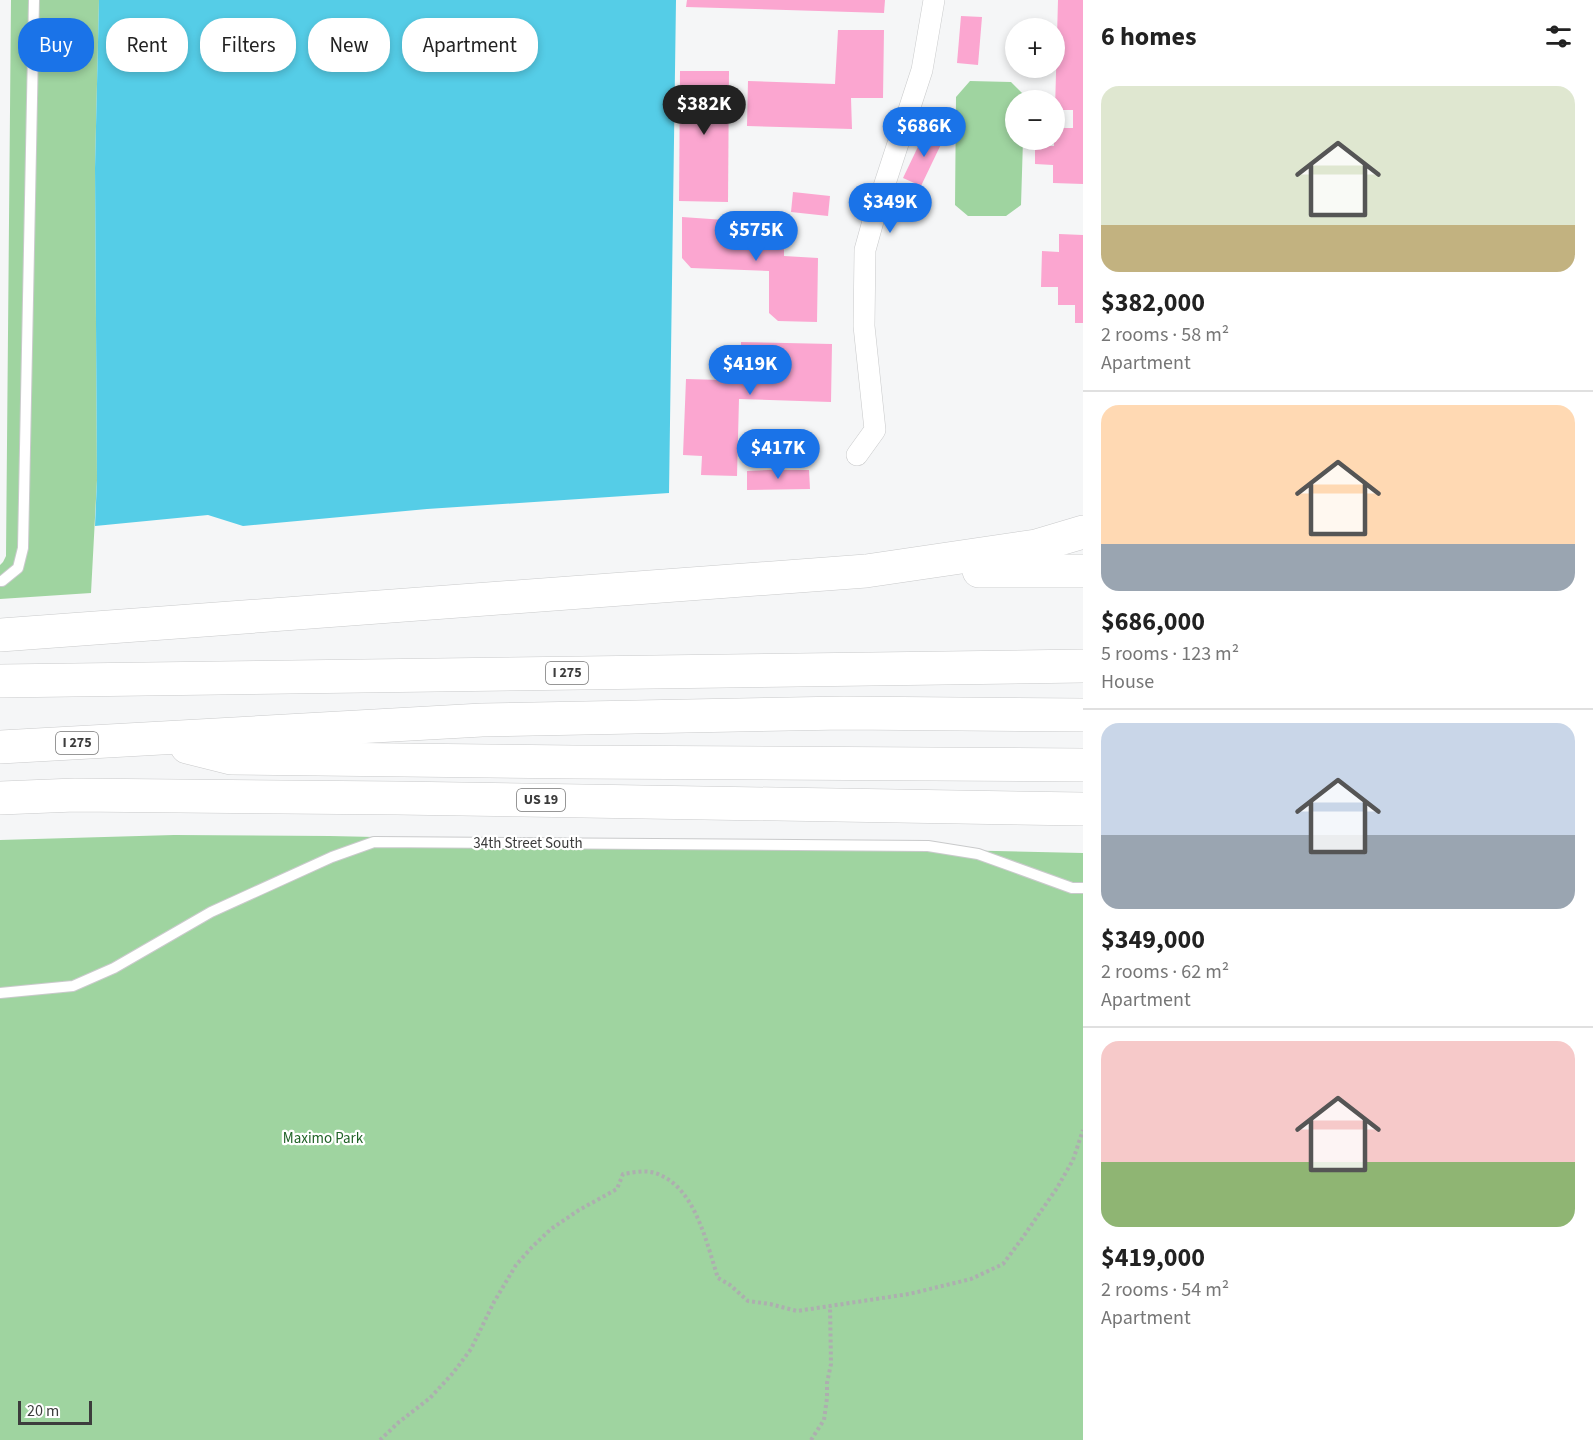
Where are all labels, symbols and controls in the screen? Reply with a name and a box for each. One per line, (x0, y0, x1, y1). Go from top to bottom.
chip: Buy (18, 18, 94, 72)
chip: Rent (106, 18, 188, 72)
chip: Filters (200, 18, 296, 72)
chip: New (308, 18, 390, 72)
chip: Apartment (402, 18, 538, 72)
map controls (1005, 18, 1065, 150)
button: + (1005, 18, 1065, 78)
text: 6 homes (1101, 18, 1196, 55)
icon: filters (1542, 20, 1575, 53)
pin: $382K (662, 85, 746, 136)
text: $382K (677, 90, 731, 118)
button: − (1005, 90, 1065, 150)
pin: $686K (882, 107, 966, 158)
text: $686K (897, 112, 951, 140)
icon: home (1284, 125, 1392, 233)
pin: $349K (848, 183, 932, 234)
text: $349K (863, 188, 917, 216)
pin: $575K (714, 211, 798, 262)
text: $575K (729, 216, 783, 244)
text: $382,000 (1101, 284, 1205, 321)
text: 2 rooms · 58 m² (1101, 321, 1229, 349)
pin: $419K (708, 345, 792, 396)
text: Apartment (1101, 349, 1191, 377)
text: $419K (723, 350, 777, 378)
pin: $417K (736, 429, 820, 480)
text: $417K (751, 434, 805, 462)
icon: home (1284, 444, 1392, 552)
text: $686,000 (1101, 603, 1205, 640)
text: 5 rooms · 123 m² (1101, 640, 1239, 668)
road number: I 275 (546, 662, 588, 684)
text: House (1101, 668, 1154, 696)
road number: I 275 (56, 732, 98, 754)
icon: home (1284, 762, 1392, 870)
road number: US 19 (517, 789, 565, 811)
street label: 34th Street South (473, 833, 583, 854)
text: $349,000 (1101, 921, 1205, 958)
text: 2 rooms · 62 m² (1101, 958, 1229, 986)
text: Apartment (1101, 986, 1191, 1014)
icon: home (1284, 1080, 1392, 1188)
park label: Maximo Park (283, 1128, 364, 1149)
text: $419,000 (1101, 1239, 1205, 1276)
text: 2 rooms · 54 m² (1101, 1276, 1229, 1304)
text: Apartment (1101, 1304, 1191, 1332)
scale bar (18, 1398, 92, 1426)
text: 20 m (27, 1400, 59, 1422)

